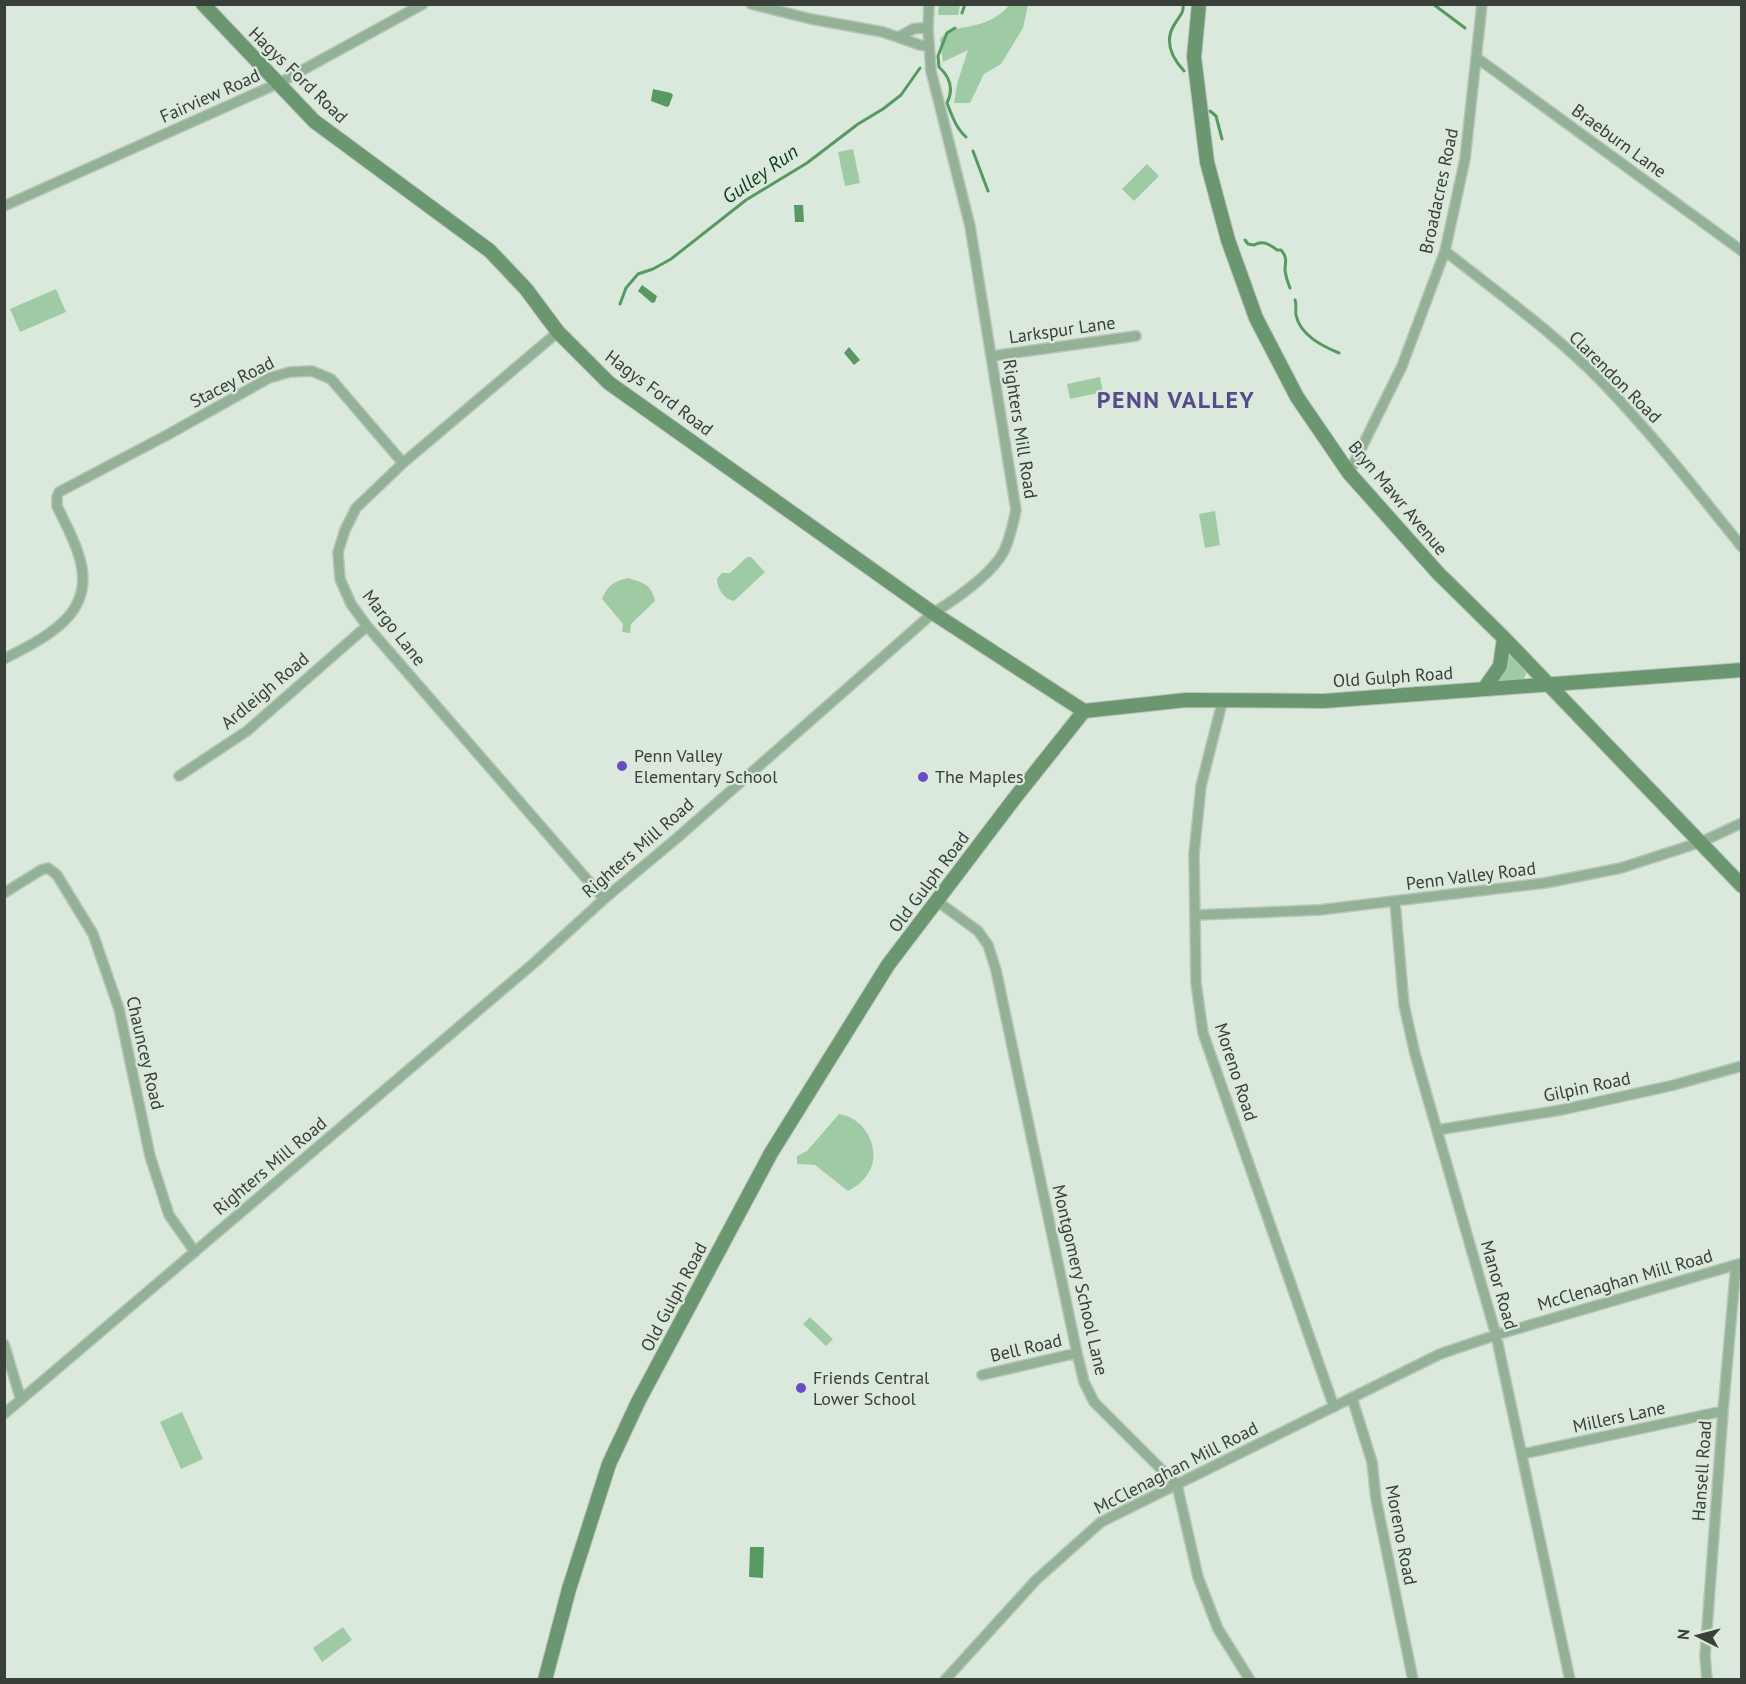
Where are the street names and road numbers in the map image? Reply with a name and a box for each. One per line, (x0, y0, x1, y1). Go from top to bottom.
street label: Hagys Ford Road (244, 22, 353, 128)
street label: Fairview Road (156, 63, 264, 128)
street label: Braeburn Lane (1567, 98, 1671, 183)
street label: Broadacres Road (1414, 126, 1463, 256)
street label: Larkspur Lane (1007, 311, 1117, 348)
street label: Clarendon Road (1564, 325, 1667, 428)
street label: Hagys Ford Road (601, 345, 718, 441)
street label: Stacey Road (186, 350, 278, 413)
street label: Righters Mill Road (998, 357, 1043, 500)
street label: Bryn Mawr Avenue (1344, 436, 1453, 560)
street label: Margo Lane (358, 585, 431, 670)
street label: Ardleigh Road (216, 647, 313, 734)
street label: Old Gulph Road (1332, 661, 1454, 692)
street label: Righters Mill Road (577, 793, 698, 903)
street label: Old Gulph Road (883, 827, 974, 937)
street label: Penn Valley Road (1405, 856, 1537, 895)
street label: Chauncey Road (121, 994, 170, 1112)
street label: Moreno Road (1210, 1020, 1263, 1124)
street label: Gilpin Road (1541, 1066, 1633, 1107)
street label: Righters Mill Road (208, 1111, 331, 1220)
street label: Montgomery School Lane (1047, 1182, 1114, 1378)
street label: Old Gulph Road (635, 1238, 712, 1355)
street label: Manor Road (1476, 1238, 1523, 1332)
street label: McClenaghan Mill Road (1535, 1243, 1715, 1316)
street label: Bell Road (988, 1328, 1064, 1367)
street label: Millers Lane (1570, 1395, 1667, 1438)
street label: McClenaghan Mill Road (1090, 1416, 1262, 1519)
street label: Hansell Road (1687, 1420, 1716, 1522)
street label: Moreno Road (1381, 1483, 1422, 1587)

